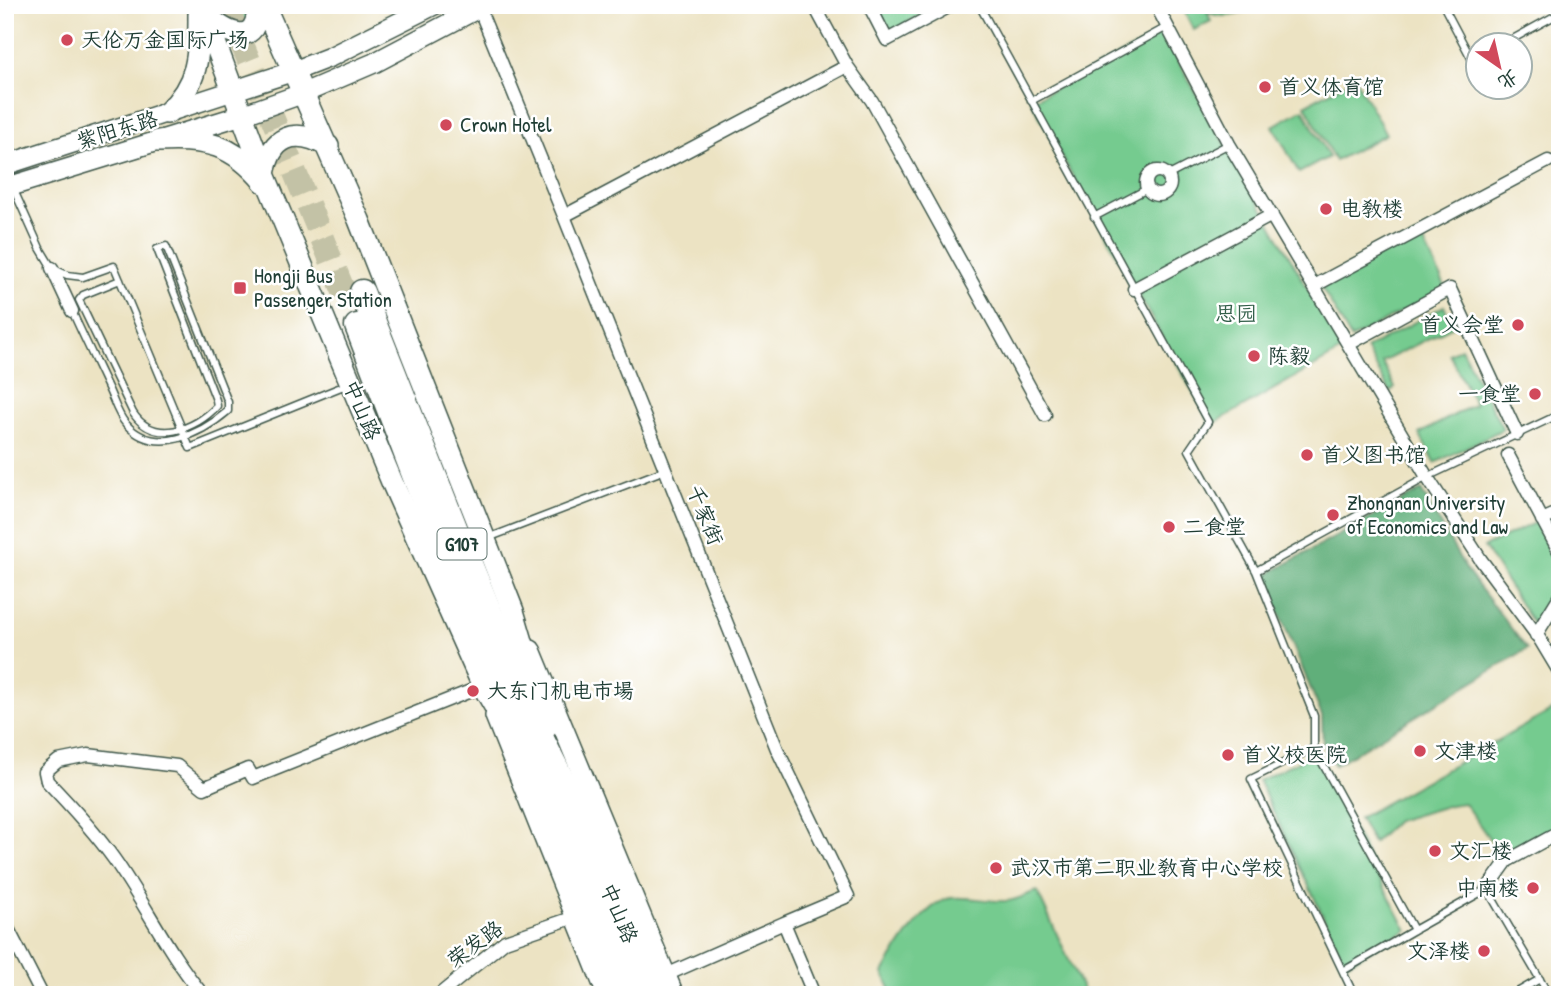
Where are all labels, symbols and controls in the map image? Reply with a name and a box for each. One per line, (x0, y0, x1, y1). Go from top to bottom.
place label: 天伦万金国际广场 (81, 25, 249, 54)
marker: 天伦万金国际广场 (59, 32, 75, 48)
north arrow (1464, 32, 1534, 102)
text: 北 (1493, 64, 1524, 96)
place label: 首义体育馆 (1279, 72, 1384, 101)
marker: 首义体育馆 (1257, 79, 1273, 95)
street label: 紫阳东路 (72, 103, 161, 156)
place label: Crown Hotel (460, 110, 552, 139)
marker: Crown Hotel (438, 117, 454, 133)
place label: 电教楼 (1340, 194, 1403, 223)
marker: 电教楼 (1318, 201, 1334, 217)
place label: Hongji Bus Passenger Station (254, 261, 392, 314)
marker: Hongji Bus Passenger Station (232, 280, 248, 296)
park label: 思园 (1215, 299, 1257, 328)
place label: 首义会堂 (1420, 310, 1504, 339)
marker: 首义会堂 (1510, 317, 1526, 333)
place label: 陈毅 (1268, 341, 1310, 370)
marker: 陈毅 (1246, 348, 1262, 364)
street label: 中山路 (337, 375, 388, 444)
place label: 一食堂 (1458, 379, 1521, 408)
marker: 一食堂 (1527, 386, 1543, 402)
place label: 首义图书馆 (1321, 440, 1426, 469)
marker: 首义图书馆 (1299, 447, 1315, 463)
street label: 千家街 (680, 480, 731, 549)
place label: Zhongnan University of Economics and Law (1347, 488, 1509, 541)
marker: Zhongnan University of Economics and Law (1325, 507, 1341, 523)
place label: 二食堂 (1183, 512, 1246, 541)
marker: 二食堂 (1161, 519, 1177, 535)
road number: G107 (438, 528, 486, 559)
place label: 大东门机电市場 (487, 676, 634, 705)
marker: 大东门机电市場 (465, 683, 481, 699)
place label: 文津楼 (1434, 736, 1497, 765)
place label: 首义校医院 (1242, 740, 1347, 769)
marker: 文津楼 (1412, 743, 1428, 759)
marker: 首义校医院 (1220, 747, 1236, 763)
place label: 文汇楼 (1449, 836, 1512, 865)
marker: 文汇楼 (1427, 843, 1443, 859)
place label: 武汉市第二职业教育中心学校 (1010, 853, 1283, 882)
marker: 武汉市第二职业教育中心学校 (988, 860, 1004, 876)
place label: 中南楼 (1456, 873, 1519, 902)
street label: 中山路 (594, 878, 645, 947)
marker: 中南楼 (1525, 880, 1541, 896)
street label: 荣发路 (441, 913, 509, 974)
place label: 文泽楼 (1407, 936, 1470, 965)
marker: 文泽楼 (1476, 943, 1492, 959)

